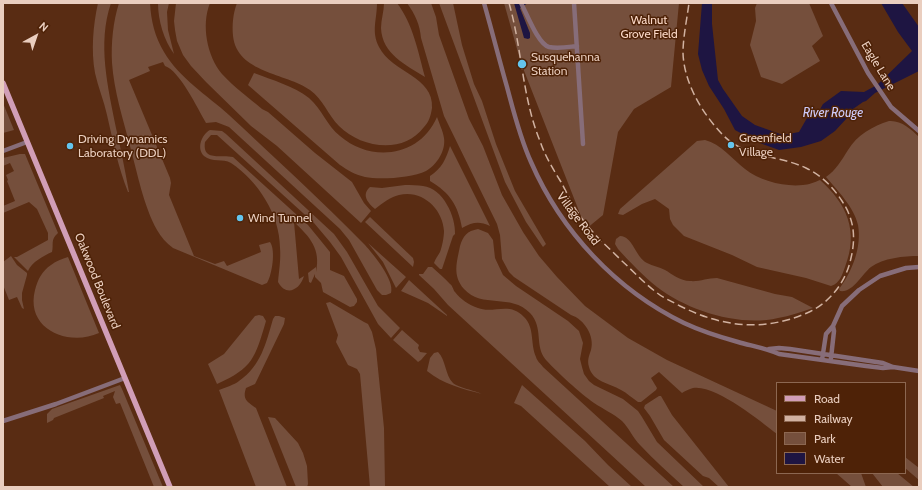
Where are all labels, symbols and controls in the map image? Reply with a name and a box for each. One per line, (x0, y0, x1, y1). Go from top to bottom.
park label: Walnut Grove Field (620, 13, 678, 41)
north arrow (16, 16, 56, 56)
text: N (36, 19, 51, 35)
street label: Eagle Lane (858, 39, 898, 93)
place label: Susquehanna Station (531, 50, 600, 78)
marker: Susquehanna Station (516, 58, 528, 70)
water label: River Rouge (803, 105, 863, 121)
place label: Greenfield Village (739, 131, 792, 159)
place label: Driving Dynamics Laboratory (DDL) (78, 132, 168, 160)
marker: Greenfield Village (726, 140, 736, 150)
marker: Driving Dynamics Laboratory (DDL) (65, 141, 75, 151)
street label: Village Road (553, 190, 603, 248)
place label: Wind Tunnel (248, 211, 312, 225)
marker: Wind Tunnel (235, 213, 245, 223)
street label: Oakwood Boulevard (71, 231, 123, 331)
legend (776, 382, 906, 474)
text: Road (814, 391, 840, 406)
text: Railway (814, 411, 852, 426)
text: Park (814, 431, 836, 446)
text: Water (814, 451, 844, 466)

